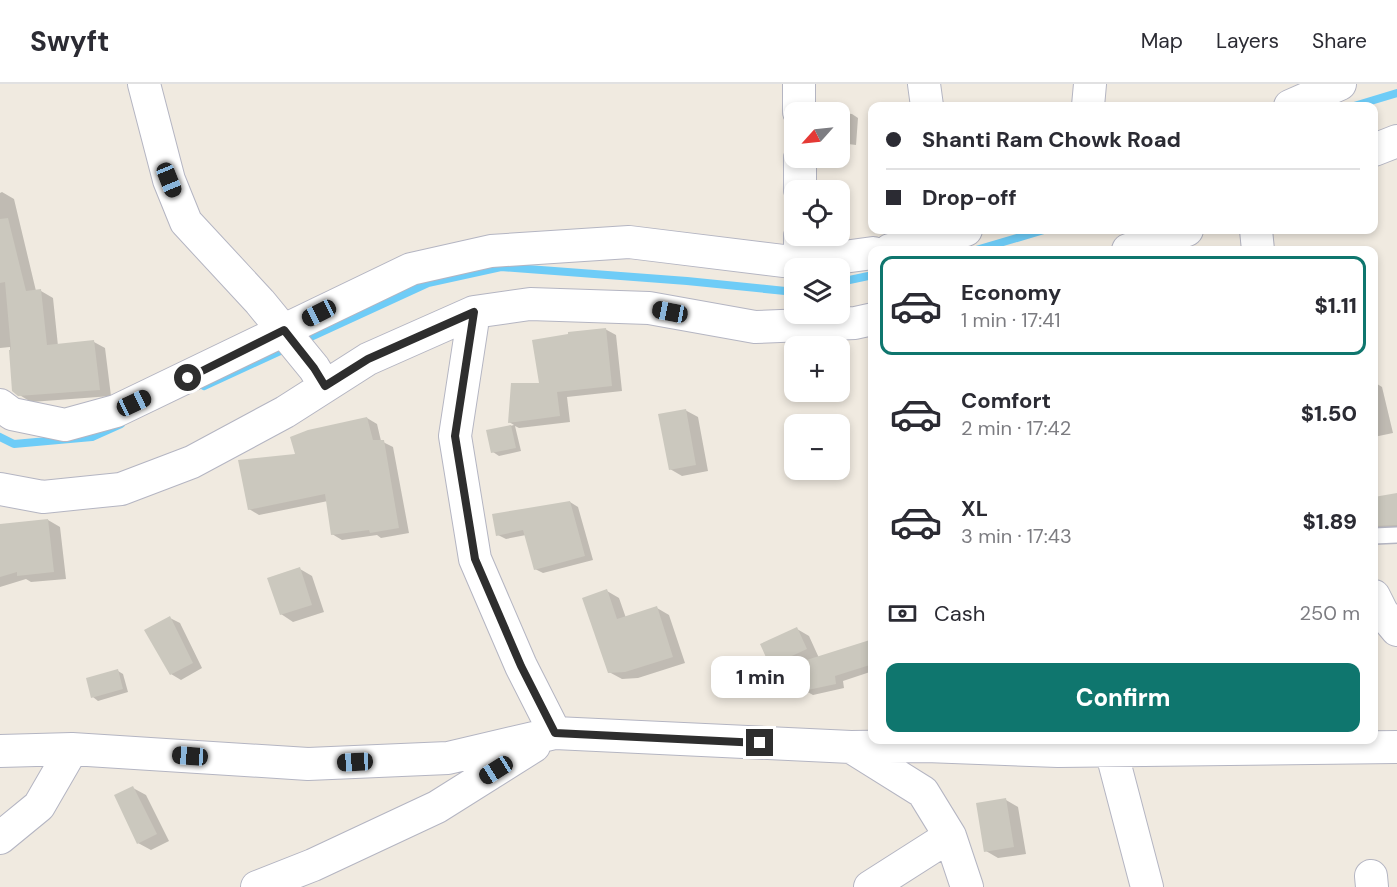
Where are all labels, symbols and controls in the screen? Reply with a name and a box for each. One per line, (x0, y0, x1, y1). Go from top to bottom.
text: Swyft (30, 23, 109, 60)
text: Map (1141, 27, 1183, 55)
text: Layers (1216, 27, 1279, 55)
text: Share (1312, 27, 1367, 55)
north arrow (784, 102, 850, 168)
map controls (784, 102, 850, 480)
text: Shanti Ram Chowk Road (922, 125, 1181, 154)
car (154, 160, 184, 200)
button: locate (784, 180, 850, 246)
text: Drop-off (922, 183, 1017, 212)
button: layers (784, 258, 850, 324)
text: Economy (961, 278, 1061, 307)
icon: car (889, 279, 943, 333)
text: $1.11 (1314, 291, 1357, 320)
car (299, 297, 339, 329)
car (651, 300, 689, 324)
text: 1 min · 17:41 (961, 307, 1061, 333)
button: + (784, 336, 850, 402)
route start (174, 364, 201, 391)
text: Comfort (961, 386, 1051, 415)
car (114, 387, 154, 419)
icon: car (889, 387, 943, 441)
text: $1.50 (1301, 399, 1357, 428)
button: − (784, 414, 850, 480)
text: 2 min · 17:42 (961, 415, 1071, 441)
text: XL (961, 494, 988, 523)
icon: car (889, 495, 943, 549)
text: $1.89 (1302, 507, 1357, 536)
text: 3 min · 17:43 (961, 523, 1072, 549)
icon: cash (886, 597, 919, 630)
text: Cash (934, 599, 985, 628)
text: 250 m (1299, 600, 1360, 626)
callout: 1 min (710, 656, 810, 698)
button: Confirm (886, 663, 1360, 732)
text: 1 min (736, 664, 785, 690)
route end (746, 729, 773, 756)
car (171, 746, 209, 766)
car (337, 752, 373, 772)
car (476, 753, 516, 787)

